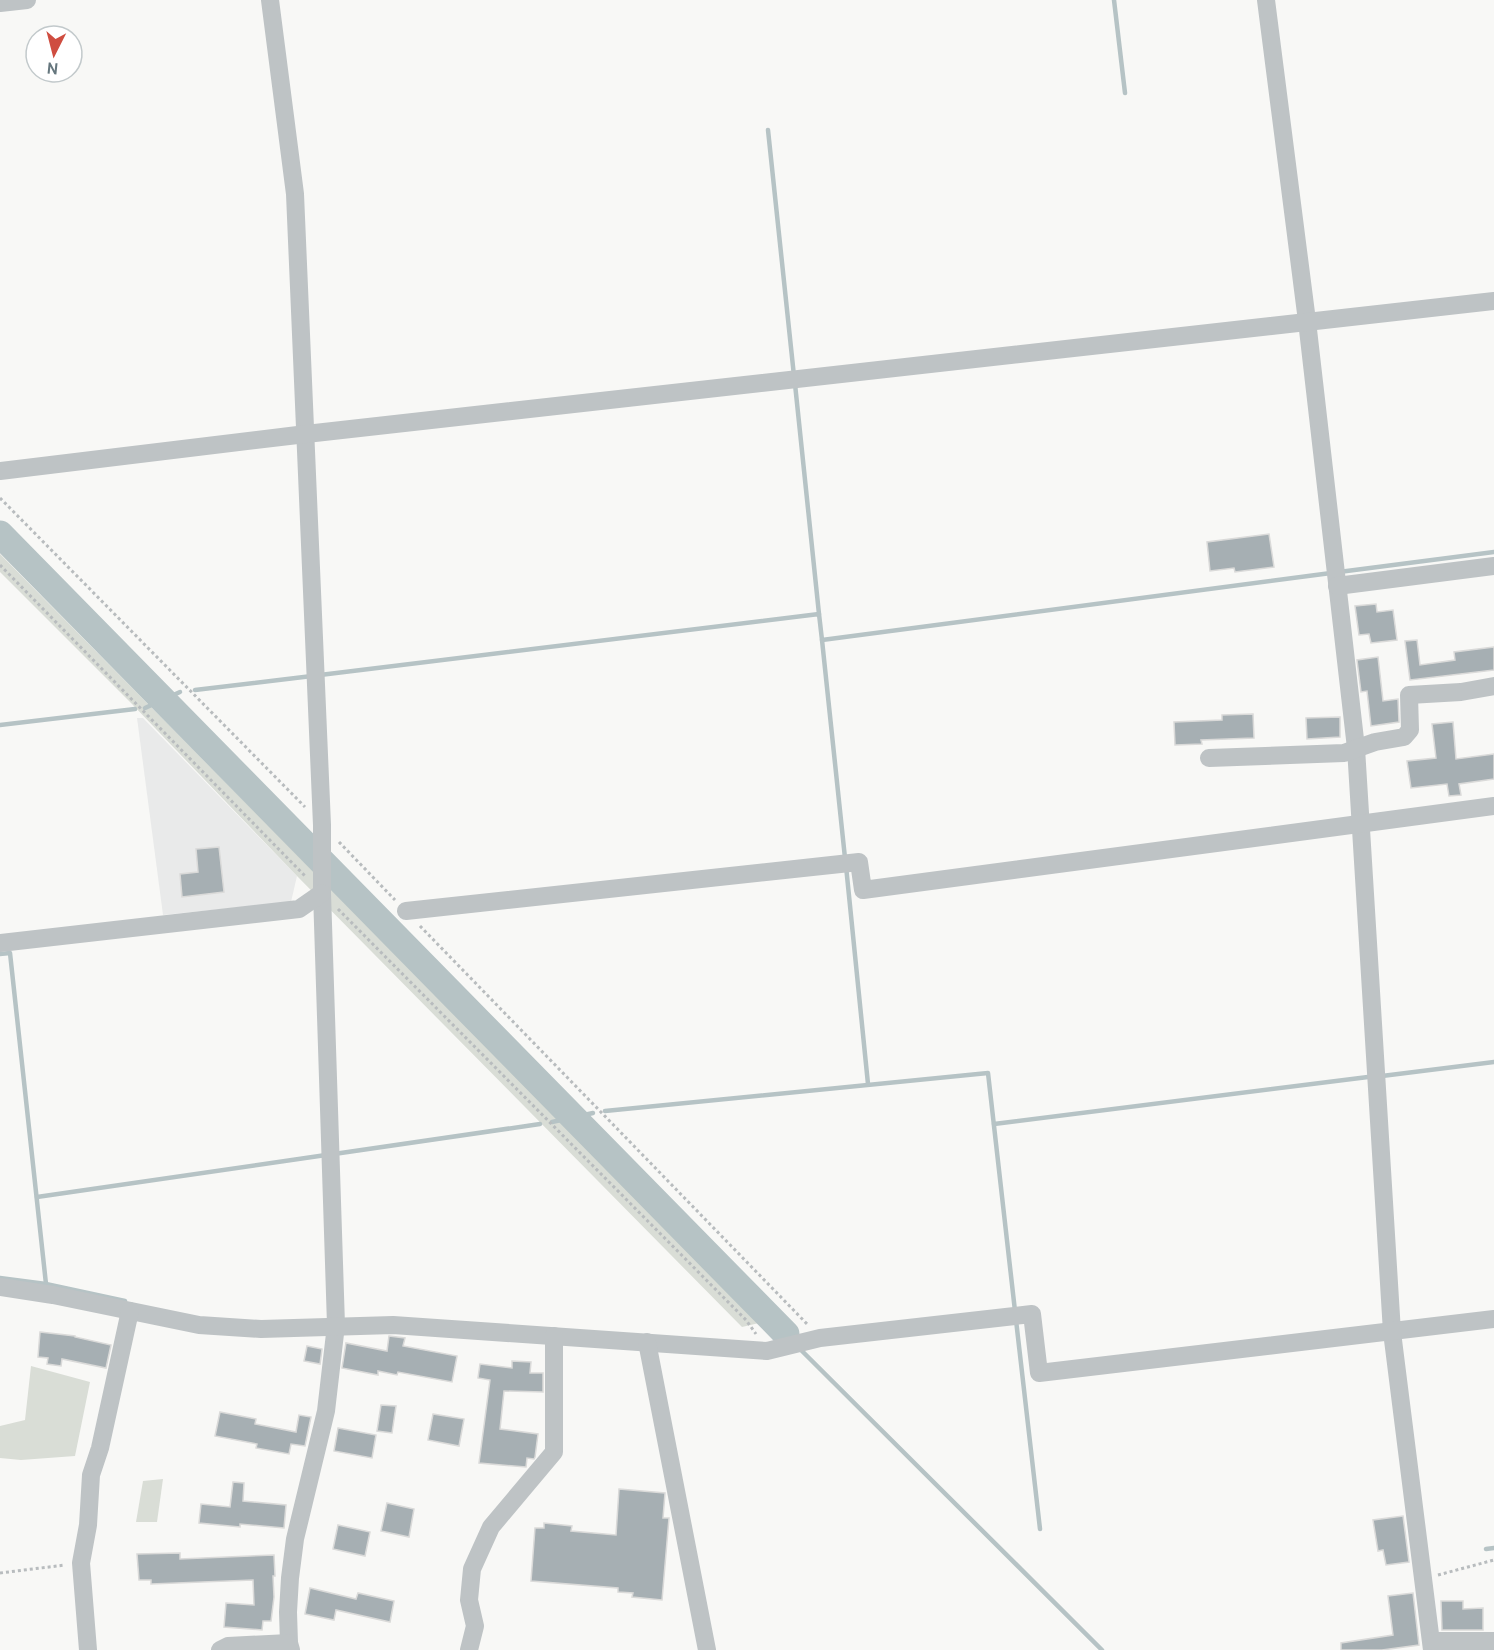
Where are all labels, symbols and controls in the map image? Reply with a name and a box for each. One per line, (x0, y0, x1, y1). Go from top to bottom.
north arrow (24, 24, 84, 84)
text: N (46, 58, 59, 78)

